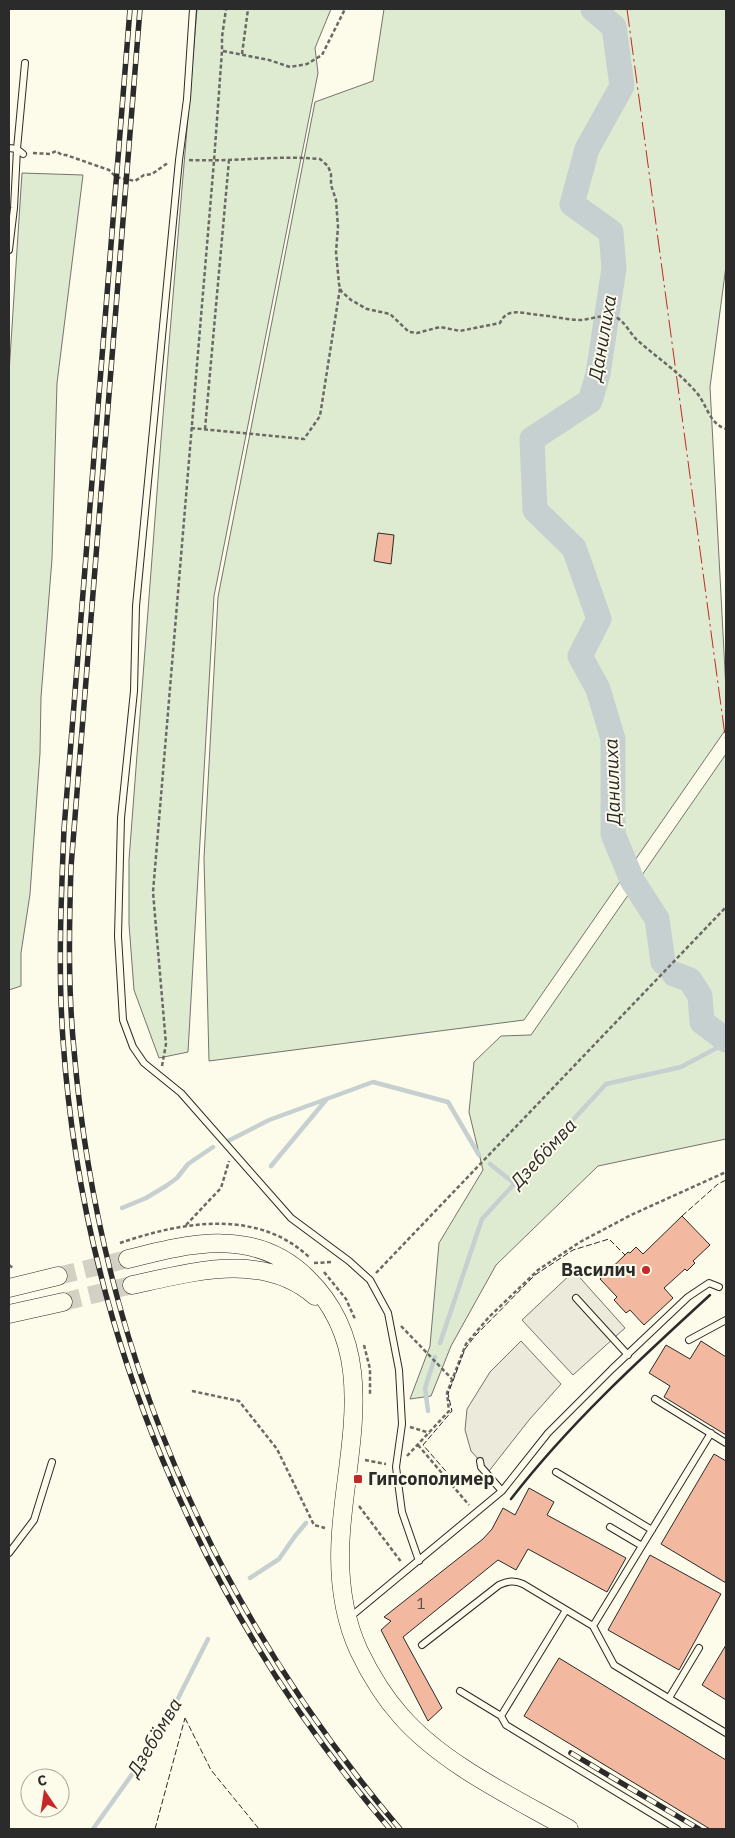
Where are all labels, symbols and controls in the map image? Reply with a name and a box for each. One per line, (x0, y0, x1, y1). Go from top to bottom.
water label: Данилиха (582, 293, 621, 385)
water label: Данилиха (598, 738, 626, 828)
water label: Дзебӧмва (503, 1113, 581, 1195)
place label: Василич (561, 1258, 636, 1281)
marker: Василич (640, 1264, 652, 1276)
place label: Гипсополимер (368, 1467, 494, 1490)
marker: Гипсополимер (352, 1473, 364, 1485)
house number: 1 (416, 1594, 426, 1613)
water label: Дзебӧмва (120, 1693, 187, 1782)
north arrow (20, 1768, 70, 1818)
text: С (36, 1771, 49, 1790)

